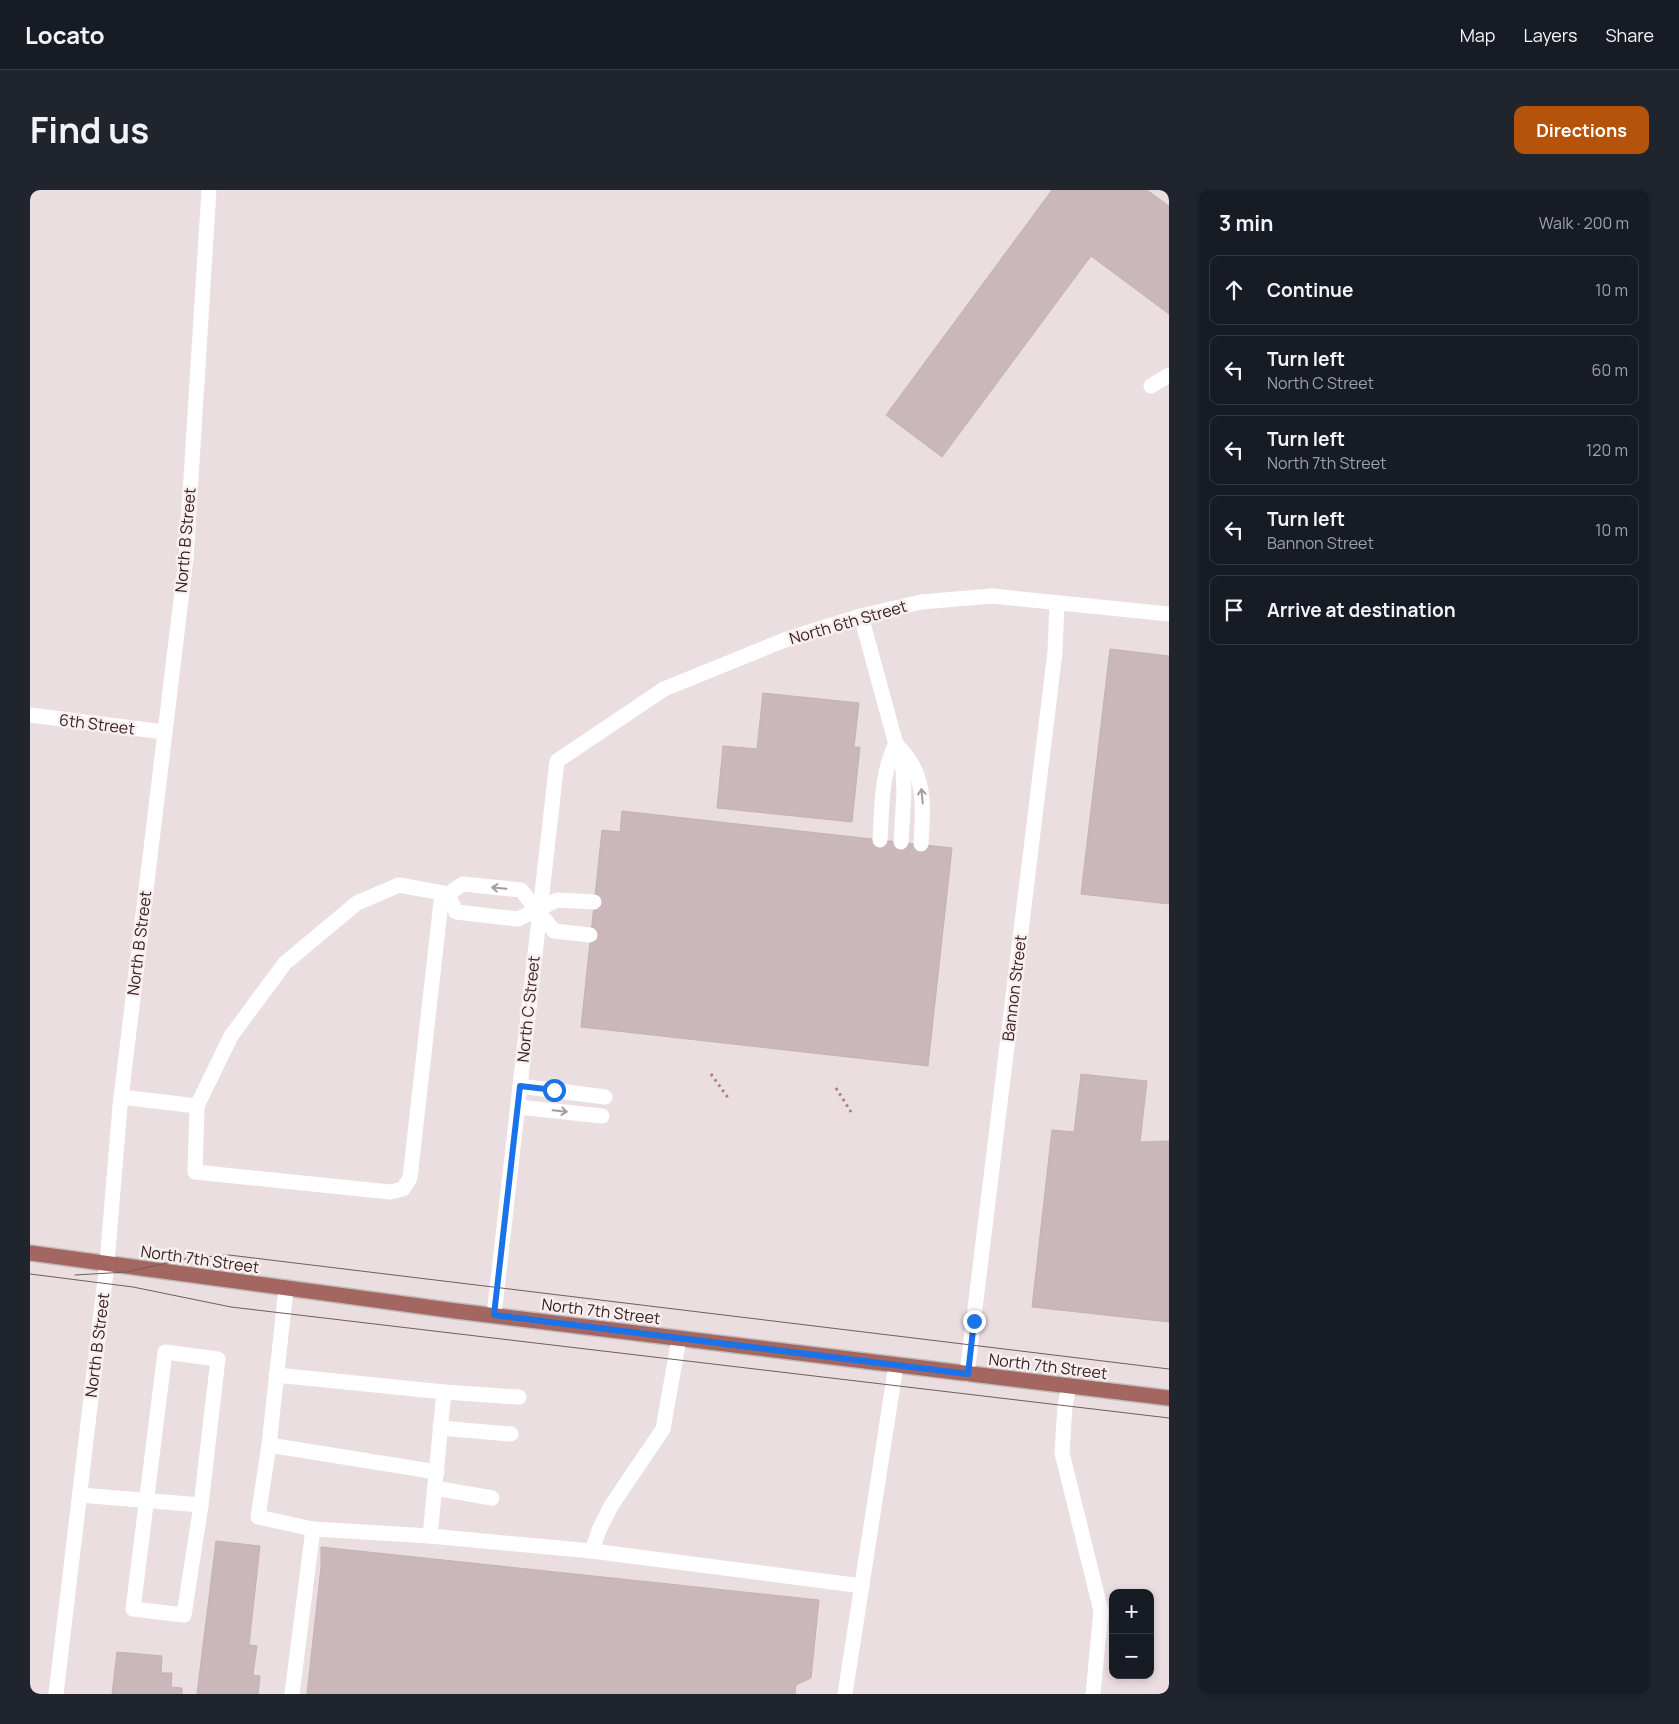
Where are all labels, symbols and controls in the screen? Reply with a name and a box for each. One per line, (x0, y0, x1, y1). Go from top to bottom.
text: Locato (25, 18, 105, 51)
text: Map (1460, 23, 1495, 47)
text: Layers (1523, 23, 1577, 47)
text: Share (1605, 23, 1654, 47)
text: Find us (30, 106, 149, 154)
button: Directions (1514, 106, 1649, 154)
text: 3 min (1219, 209, 1273, 237)
text: Walk · 200 m (1539, 212, 1629, 234)
icon: ahead (1220, 276, 1248, 304)
text: Continue (1267, 277, 1353, 303)
text: 10 m (1595, 279, 1628, 301)
text: Turn left (1267, 346, 1345, 372)
icon: left (1220, 356, 1248, 384)
text: 60 m (1592, 359, 1628, 381)
text: North C Street (1267, 372, 1374, 394)
text: Turn left (1267, 426, 1345, 452)
icon: left (1220, 436, 1248, 464)
text: 120 m (1586, 439, 1628, 461)
text: North 7th Street (1267, 452, 1386, 474)
street label: North B Street (169, 487, 201, 593)
text: Turn left (1267, 506, 1345, 532)
icon: left (1220, 516, 1248, 544)
text: 10 m (1595, 519, 1628, 541)
text: Bannon Street (1267, 532, 1374, 554)
street label: North 6th Street (787, 595, 909, 649)
icon: arrive (1220, 596, 1248, 624)
text: Arrive at destination (1267, 597, 1456, 623)
street label: 6th Street (58, 708, 136, 740)
one-way arrow (917, 788, 927, 804)
one-way arrow (491, 883, 507, 893)
street label: North B Street (122, 889, 156, 997)
street label: Bannon Street (997, 934, 1031, 1042)
street label: North C Street (511, 955, 545, 1063)
route start (543, 1079, 566, 1102)
one-way arrow (552, 1106, 568, 1116)
street label: North 7th Street (139, 1240, 261, 1278)
street label: North B Street (80, 1291, 114, 1399)
street label: North 7th Street (540, 1293, 662, 1329)
route end (963, 1310, 986, 1333)
street label: North 7th Street (987, 1348, 1109, 1384)
map controls (1109, 1589, 1154, 1679)
button: + (1109, 1589, 1154, 1634)
button: − (1109, 1634, 1154, 1679)

